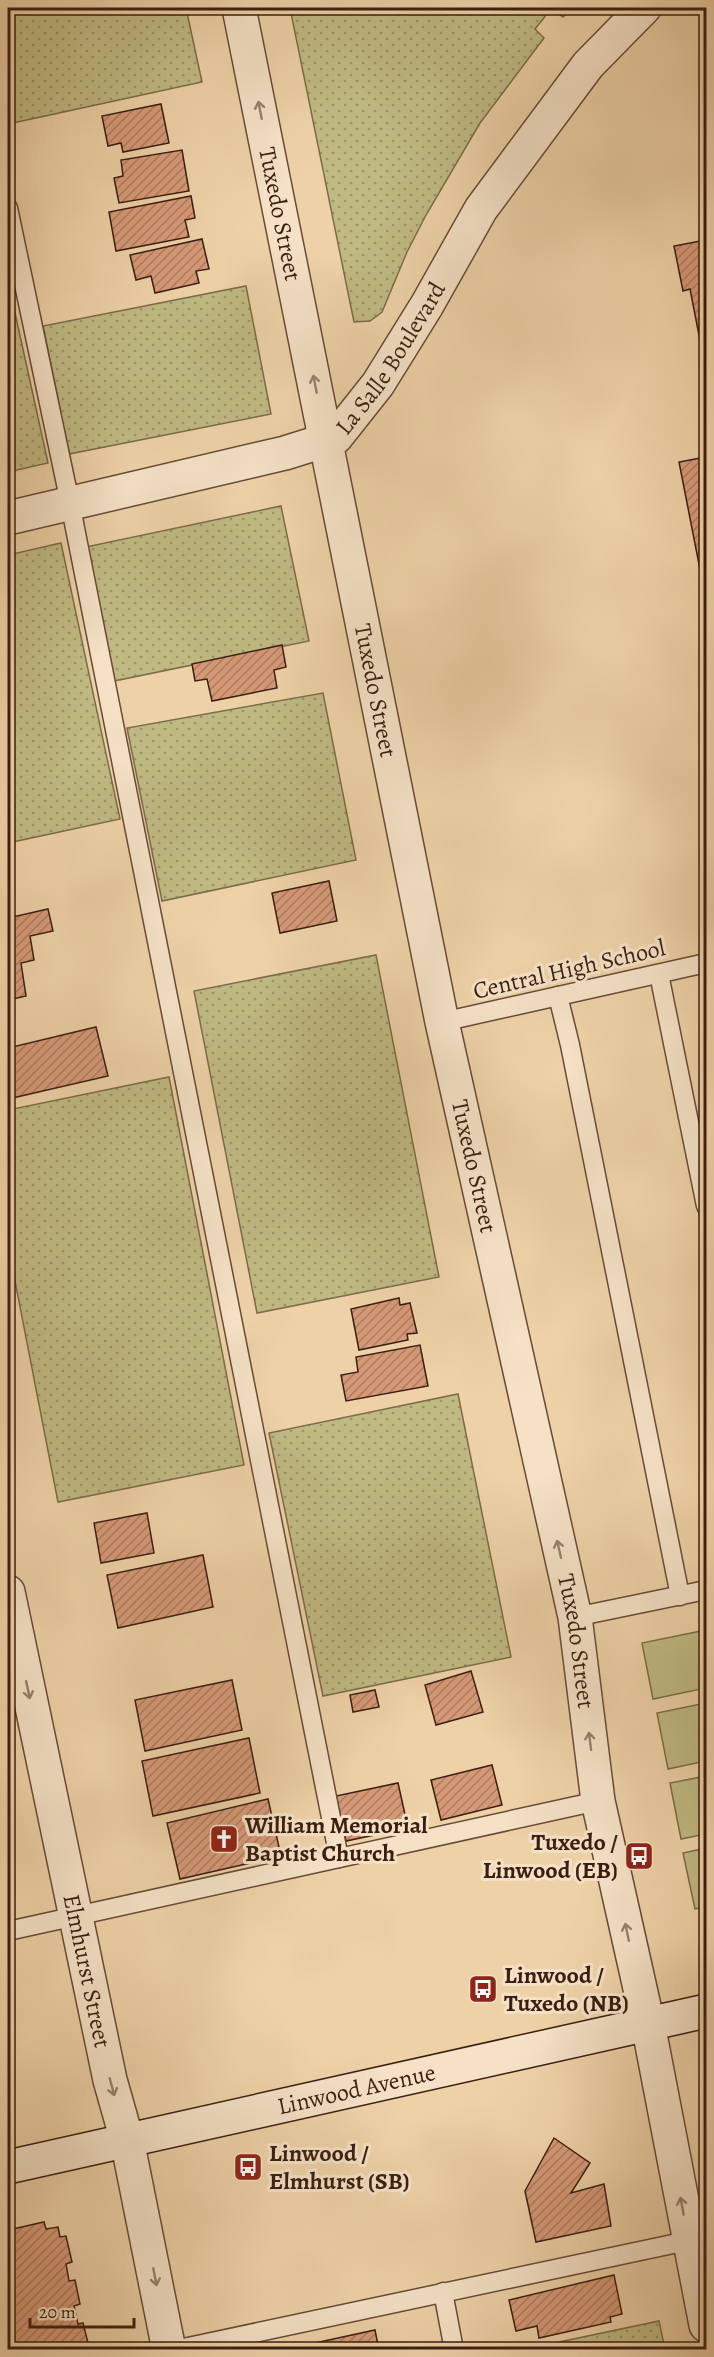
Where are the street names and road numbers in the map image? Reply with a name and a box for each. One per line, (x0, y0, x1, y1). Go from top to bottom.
street label: Tuxedo Street (251, 144, 309, 284)
street label: La Salle Boulevard (328, 276, 453, 441)
street label: Tuxedo Street (347, 621, 405, 760)
street label: Central High School (470, 931, 668, 1007)
street label: Tuxedo Street (444, 1097, 505, 1236)
street label: Tuxedo Street (550, 1571, 602, 1710)
street label: Elmhurst Street (56, 1891, 119, 2051)
street label: Linwood Avenue (274, 2056, 439, 2122)

